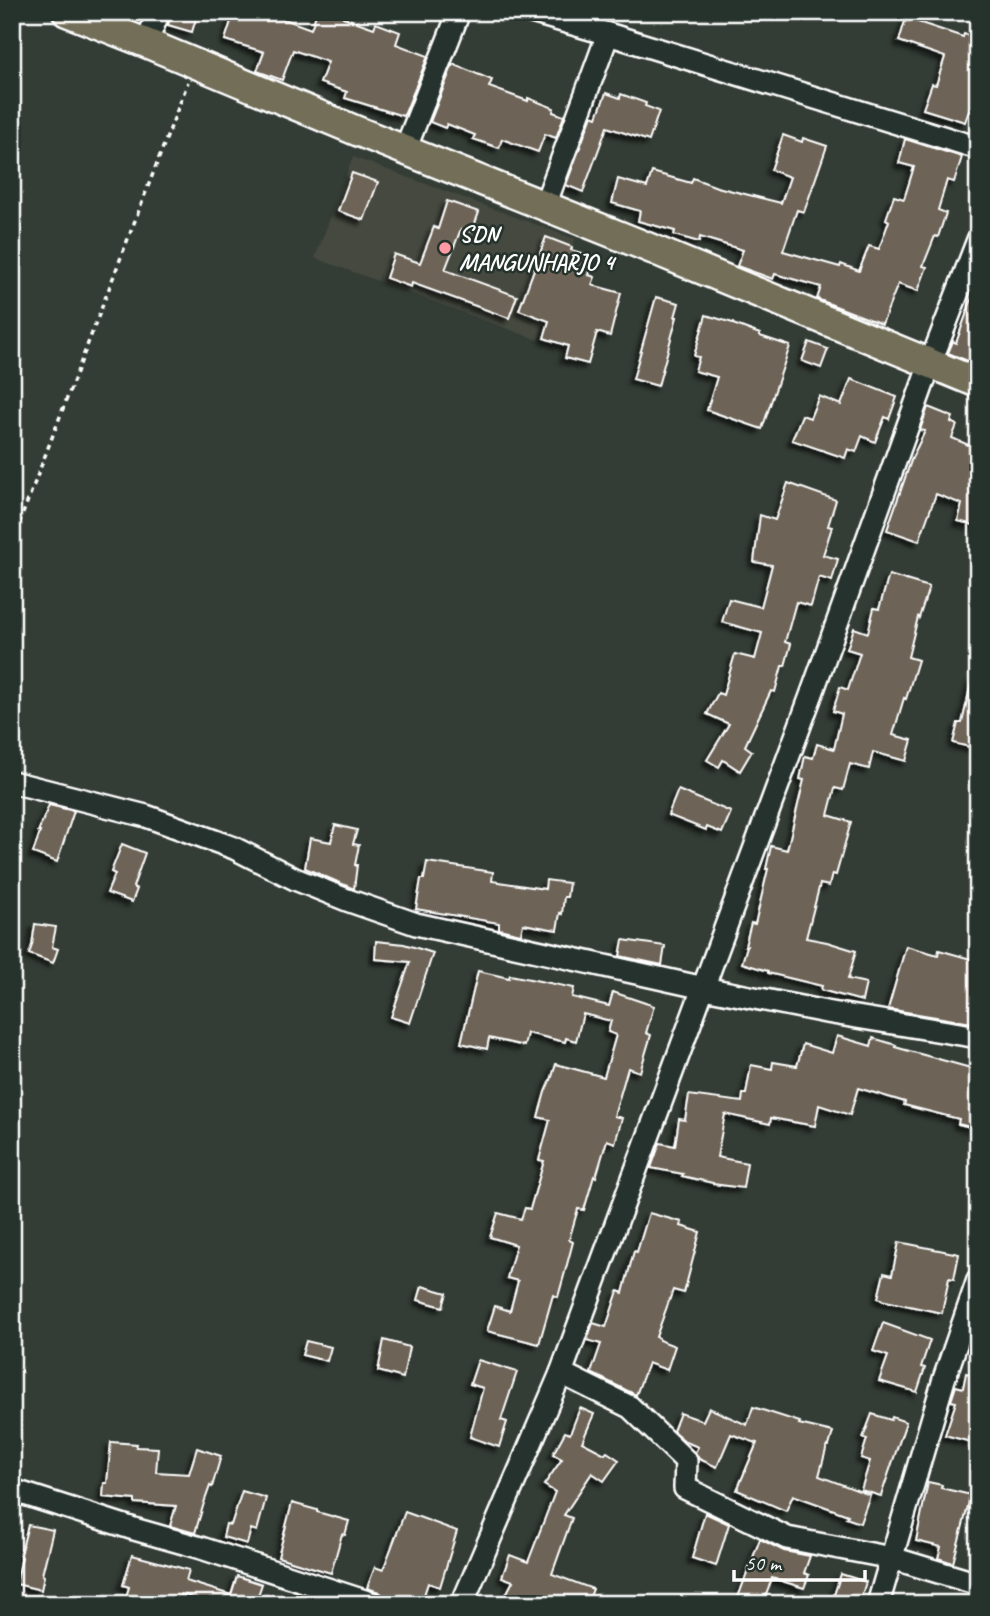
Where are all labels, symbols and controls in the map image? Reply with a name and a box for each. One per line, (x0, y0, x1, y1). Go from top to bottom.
place label: SDN MANGUNHARJO 4 (459, 219, 617, 277)
marker: SDN MANGUNHARJO 4 (437, 240, 453, 256)
scale bar (734, 1539, 866, 1583)
text: 50 m (745, 1550, 783, 1576)

